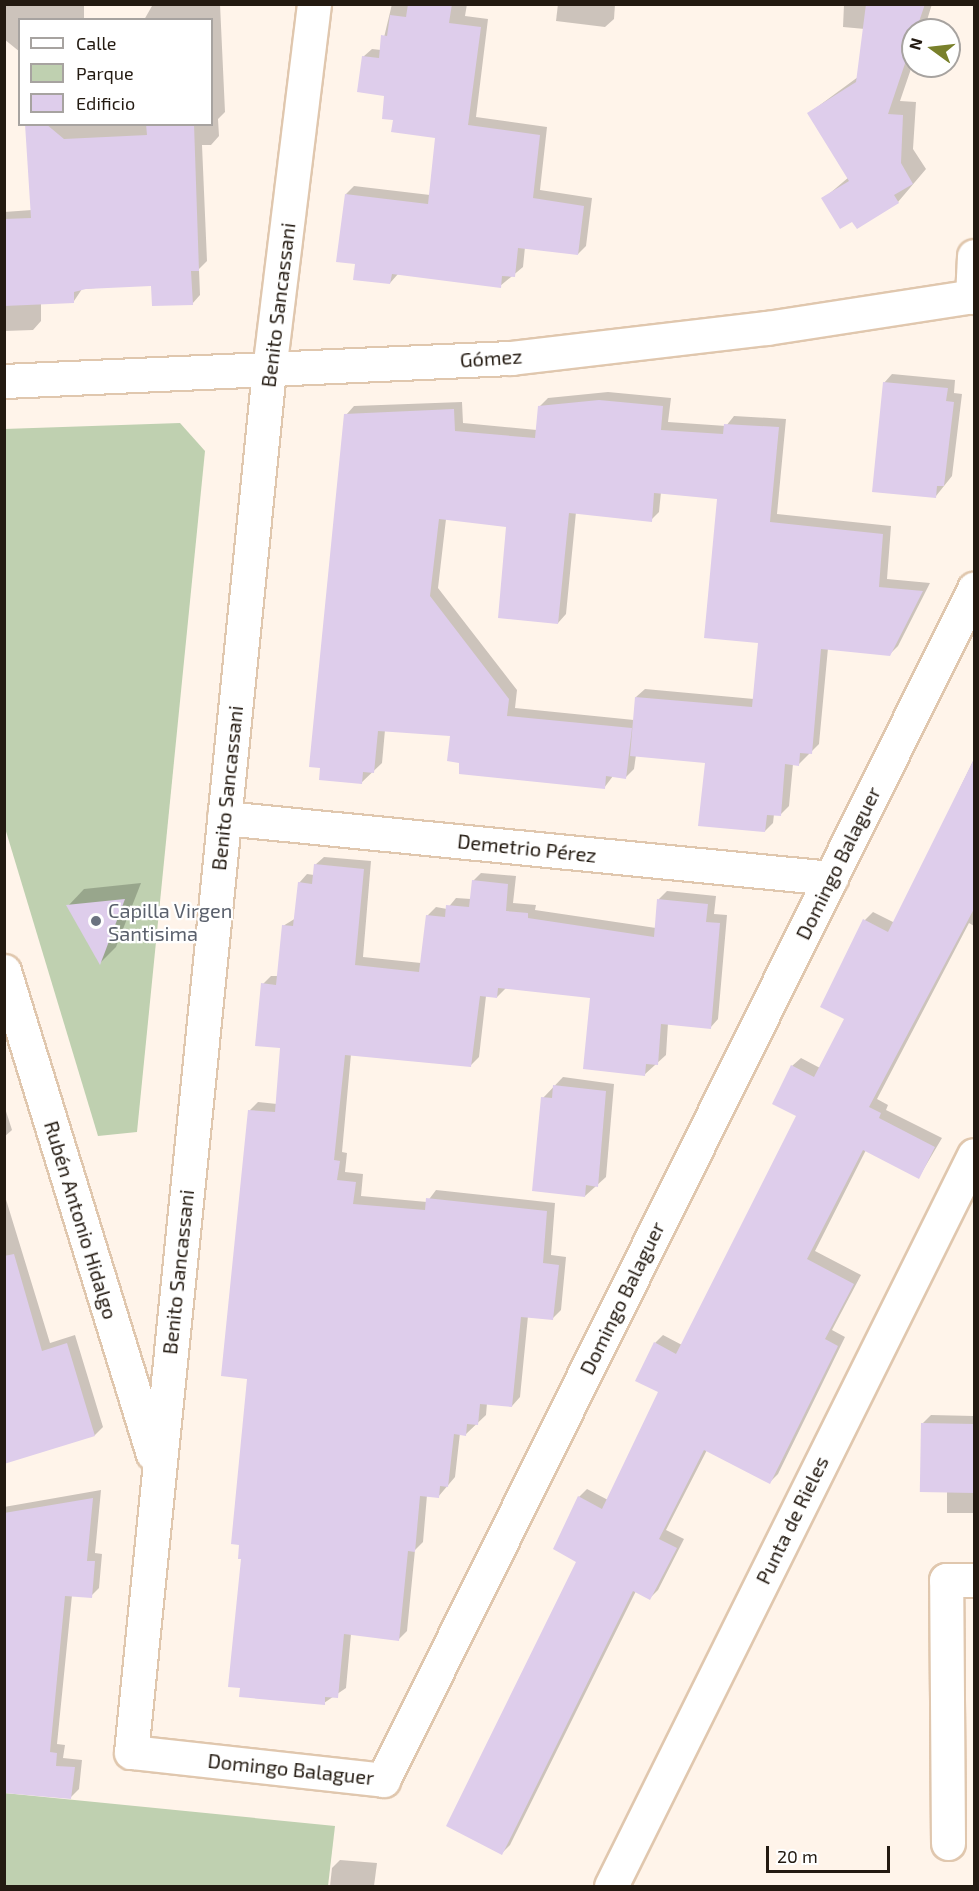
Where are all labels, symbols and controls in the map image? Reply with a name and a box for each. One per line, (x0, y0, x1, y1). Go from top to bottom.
legend (18, 18, 213, 126)
north arrow (901, 18, 961, 78)
text: Calle (76, 32, 117, 54)
text: N (904, 36, 926, 52)
text: Parque (76, 62, 134, 84)
text: Edificio (76, 92, 135, 114)
street label: Benito Sancassani (256, 221, 300, 389)
street label: Gómez (459, 344, 523, 372)
street label: Benito Sancassani (206, 704, 248, 872)
street label: Domingo Balaguer (791, 783, 885, 943)
street label: Demetrio Pérez (456, 829, 598, 867)
place label: Capilla Virgen Santisima (108, 898, 233, 945)
marker: Capilla Virgen Santisima (89, 914, 103, 928)
street label: Rubén Antonio Hidalgo (39, 1118, 123, 1322)
street label: Benito Sancassani (157, 1188, 199, 1356)
street label: Domingo Balaguer (575, 1218, 669, 1378)
street label: Punta de Rieles (751, 1452, 833, 1588)
street label: Domingo Balaguer (207, 1748, 375, 1790)
scale bar (769, 1834, 894, 1872)
text: 20 m (777, 1845, 818, 1867)

